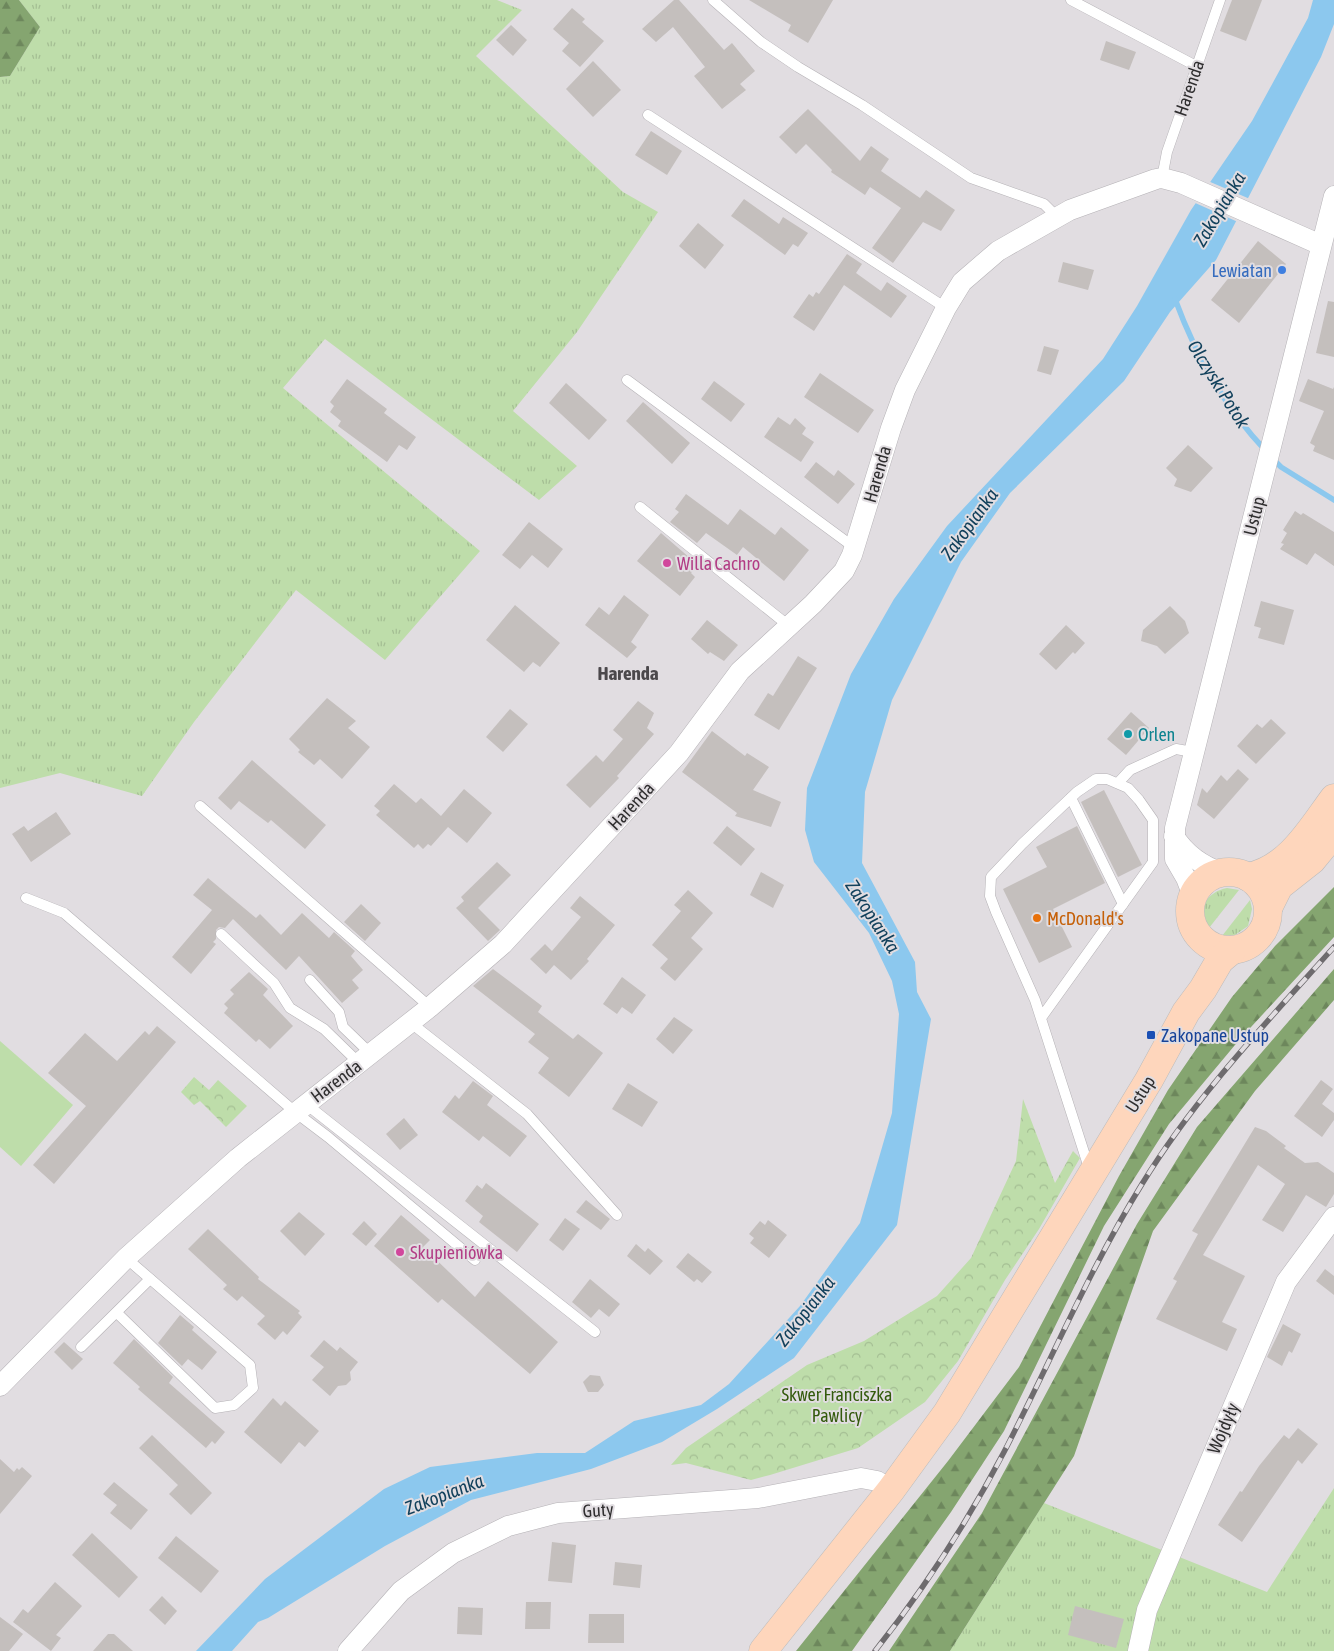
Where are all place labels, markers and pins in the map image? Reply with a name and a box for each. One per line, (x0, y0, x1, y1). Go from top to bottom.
place label: Lewiatan (1212, 260, 1272, 281)
marker: Lewiatan (1276, 264, 1288, 276)
place label: Willa Cachro (677, 553, 760, 574)
marker: Willa Cachro (661, 557, 673, 569)
place label: Orlen (1138, 724, 1175, 745)
marker: Orlen (1122, 728, 1134, 740)
place label: McDonald's (1047, 908, 1124, 929)
marker: McDonald's (1031, 912, 1043, 924)
place label: Zakopane Ustup (1161, 1025, 1269, 1046)
marker: Zakopane Ustup (1145, 1029, 1157, 1041)
place label: Skupieniówka (410, 1242, 503, 1263)
marker: Skupieniówka (394, 1246, 406, 1258)

